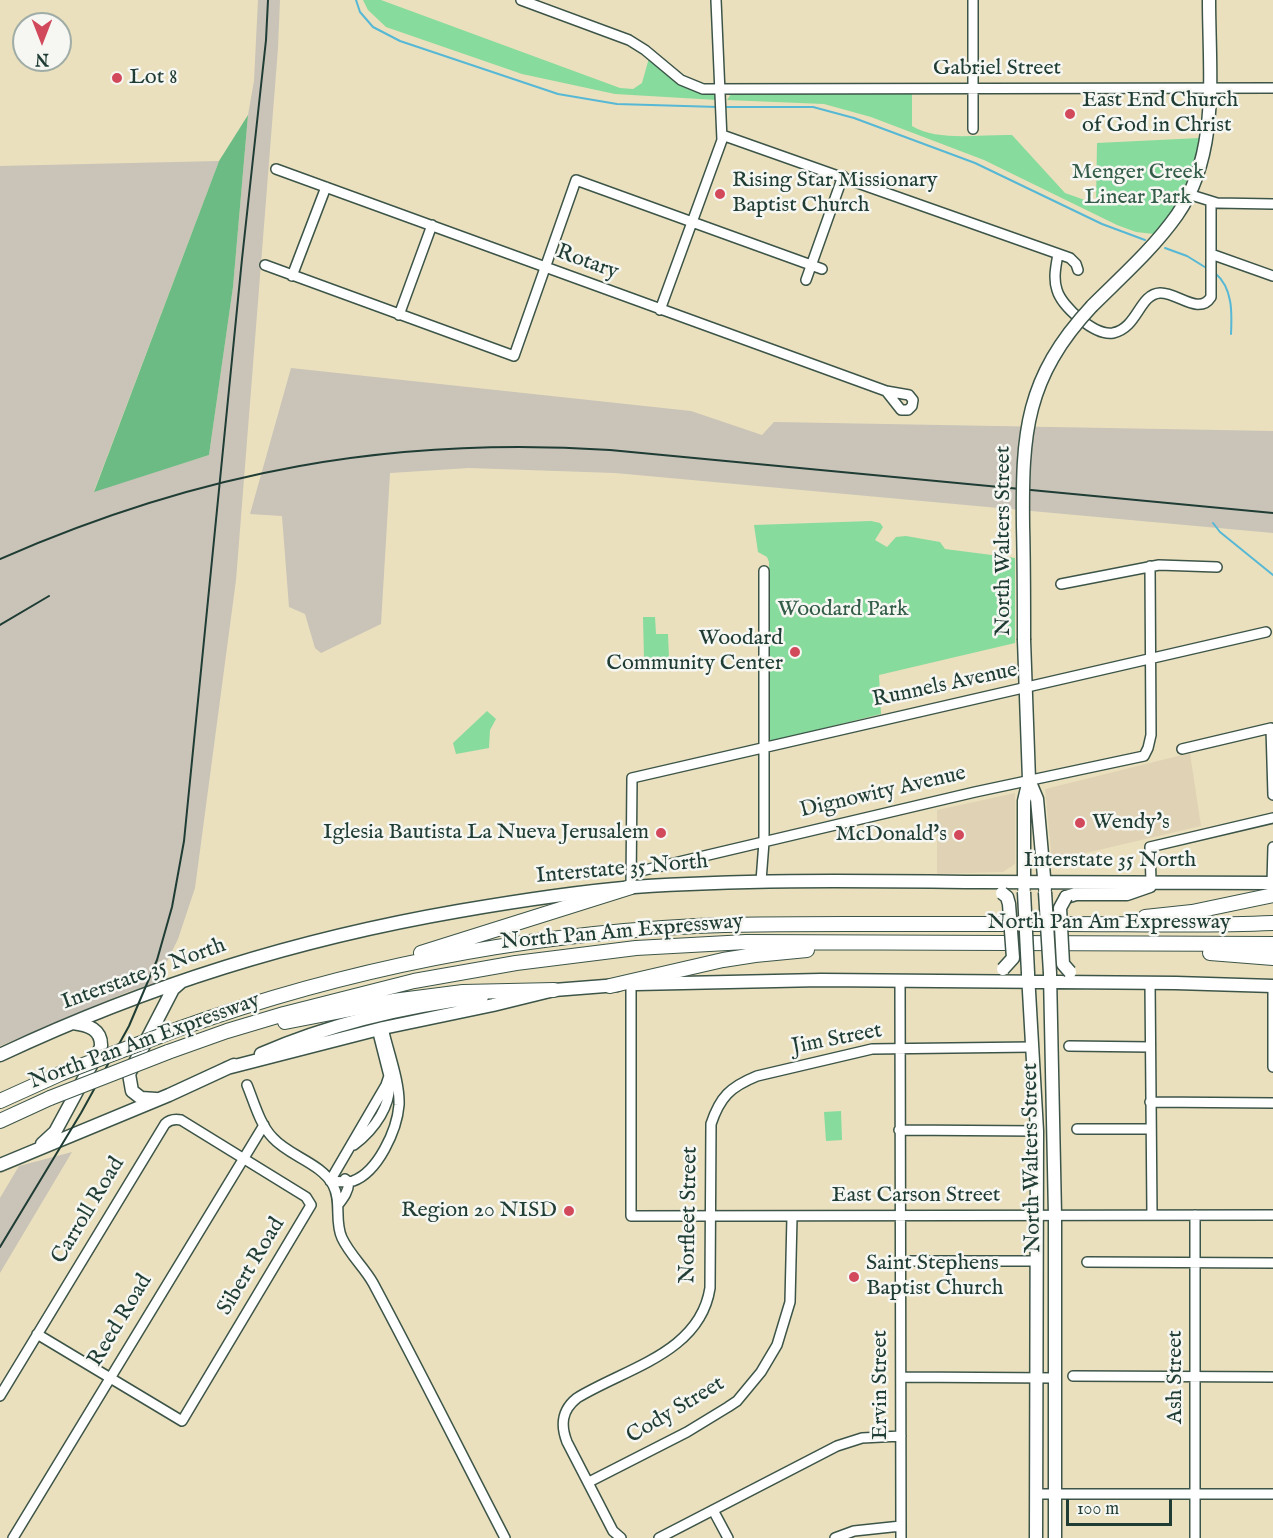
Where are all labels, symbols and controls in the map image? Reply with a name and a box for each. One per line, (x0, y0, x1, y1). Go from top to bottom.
north arrow (12, 12, 72, 72)
text: N (35, 48, 49, 68)
street label: Gabriel Street (933, 56, 1061, 82)
place label: Lot 8 (129, 65, 178, 91)
marker: Lot 8 (110, 71, 124, 85)
place label: East End Church of God in Christ (1082, 88, 1238, 140)
marker: East End Church of God in Christ (1063, 107, 1077, 121)
park label: Menger Creek Linear Park (1072, 160, 1204, 212)
place label: Rising Star Missionary Baptist Church (732, 168, 938, 220)
marker: Rising Star Missionary Baptist Church (713, 187, 727, 201)
street label: Rotary (552, 240, 622, 286)
street label: North Walters Street (991, 446, 1017, 636)
park label: Woodard Park (777, 597, 909, 623)
place label: Woodard Community Center (606, 626, 783, 678)
marker: Woodard Community Center (788, 645, 802, 659)
street label: Runnels Avenue (870, 658, 1020, 714)
street label: Dignowity Avenue (797, 761, 969, 825)
place label: Wendy's (1092, 810, 1170, 836)
marker: Wendy's (1073, 816, 1087, 830)
place label: Iglesia Bautista La Nueva Jerusalem (323, 820, 649, 846)
place label: McDonald's (835, 822, 947, 848)
marker: Iglesia Bautista La Nueva Jerusalem (654, 826, 668, 840)
marker: McDonald's (952, 828, 966, 842)
street label: Interstate 35 North (1024, 848, 1196, 874)
street label: Interstate 35 North (535, 849, 709, 891)
street label: North Pan Am Expressway (499, 909, 745, 957)
street label: North Pan Am Expressway (987, 910, 1231, 936)
street label: Interstate 35 North (58, 933, 230, 1017)
street label: North Pan Am Expressway (26, 988, 264, 1096)
street label: Jim Street (790, 1018, 884, 1062)
street label: North Walters Street (1018, 1063, 1048, 1253)
street label: Norfleet Street (676, 1146, 704, 1284)
street label: Carroll Road (47, 1153, 131, 1269)
street label: East Carson Street (832, 1183, 1000, 1209)
place label: Region 20 NISD (401, 1198, 557, 1224)
marker: Region 20 NISD (562, 1204, 576, 1218)
street label: Sibert Road (213, 1213, 291, 1321)
place label: Saint Stephens Baptist Church (866, 1251, 1003, 1302)
street label: Reed Road (83, 1270, 159, 1372)
marker: Saint Stephens Baptist Church (847, 1270, 861, 1284)
street label: Ervin Street (868, 1330, 894, 1440)
street label: Ash Street (1163, 1330, 1189, 1424)
street label: Cody Street (622, 1371, 730, 1451)
scale bar (1069, 1487, 1176, 1525)
text: 100 m (1077, 1498, 1119, 1521)

